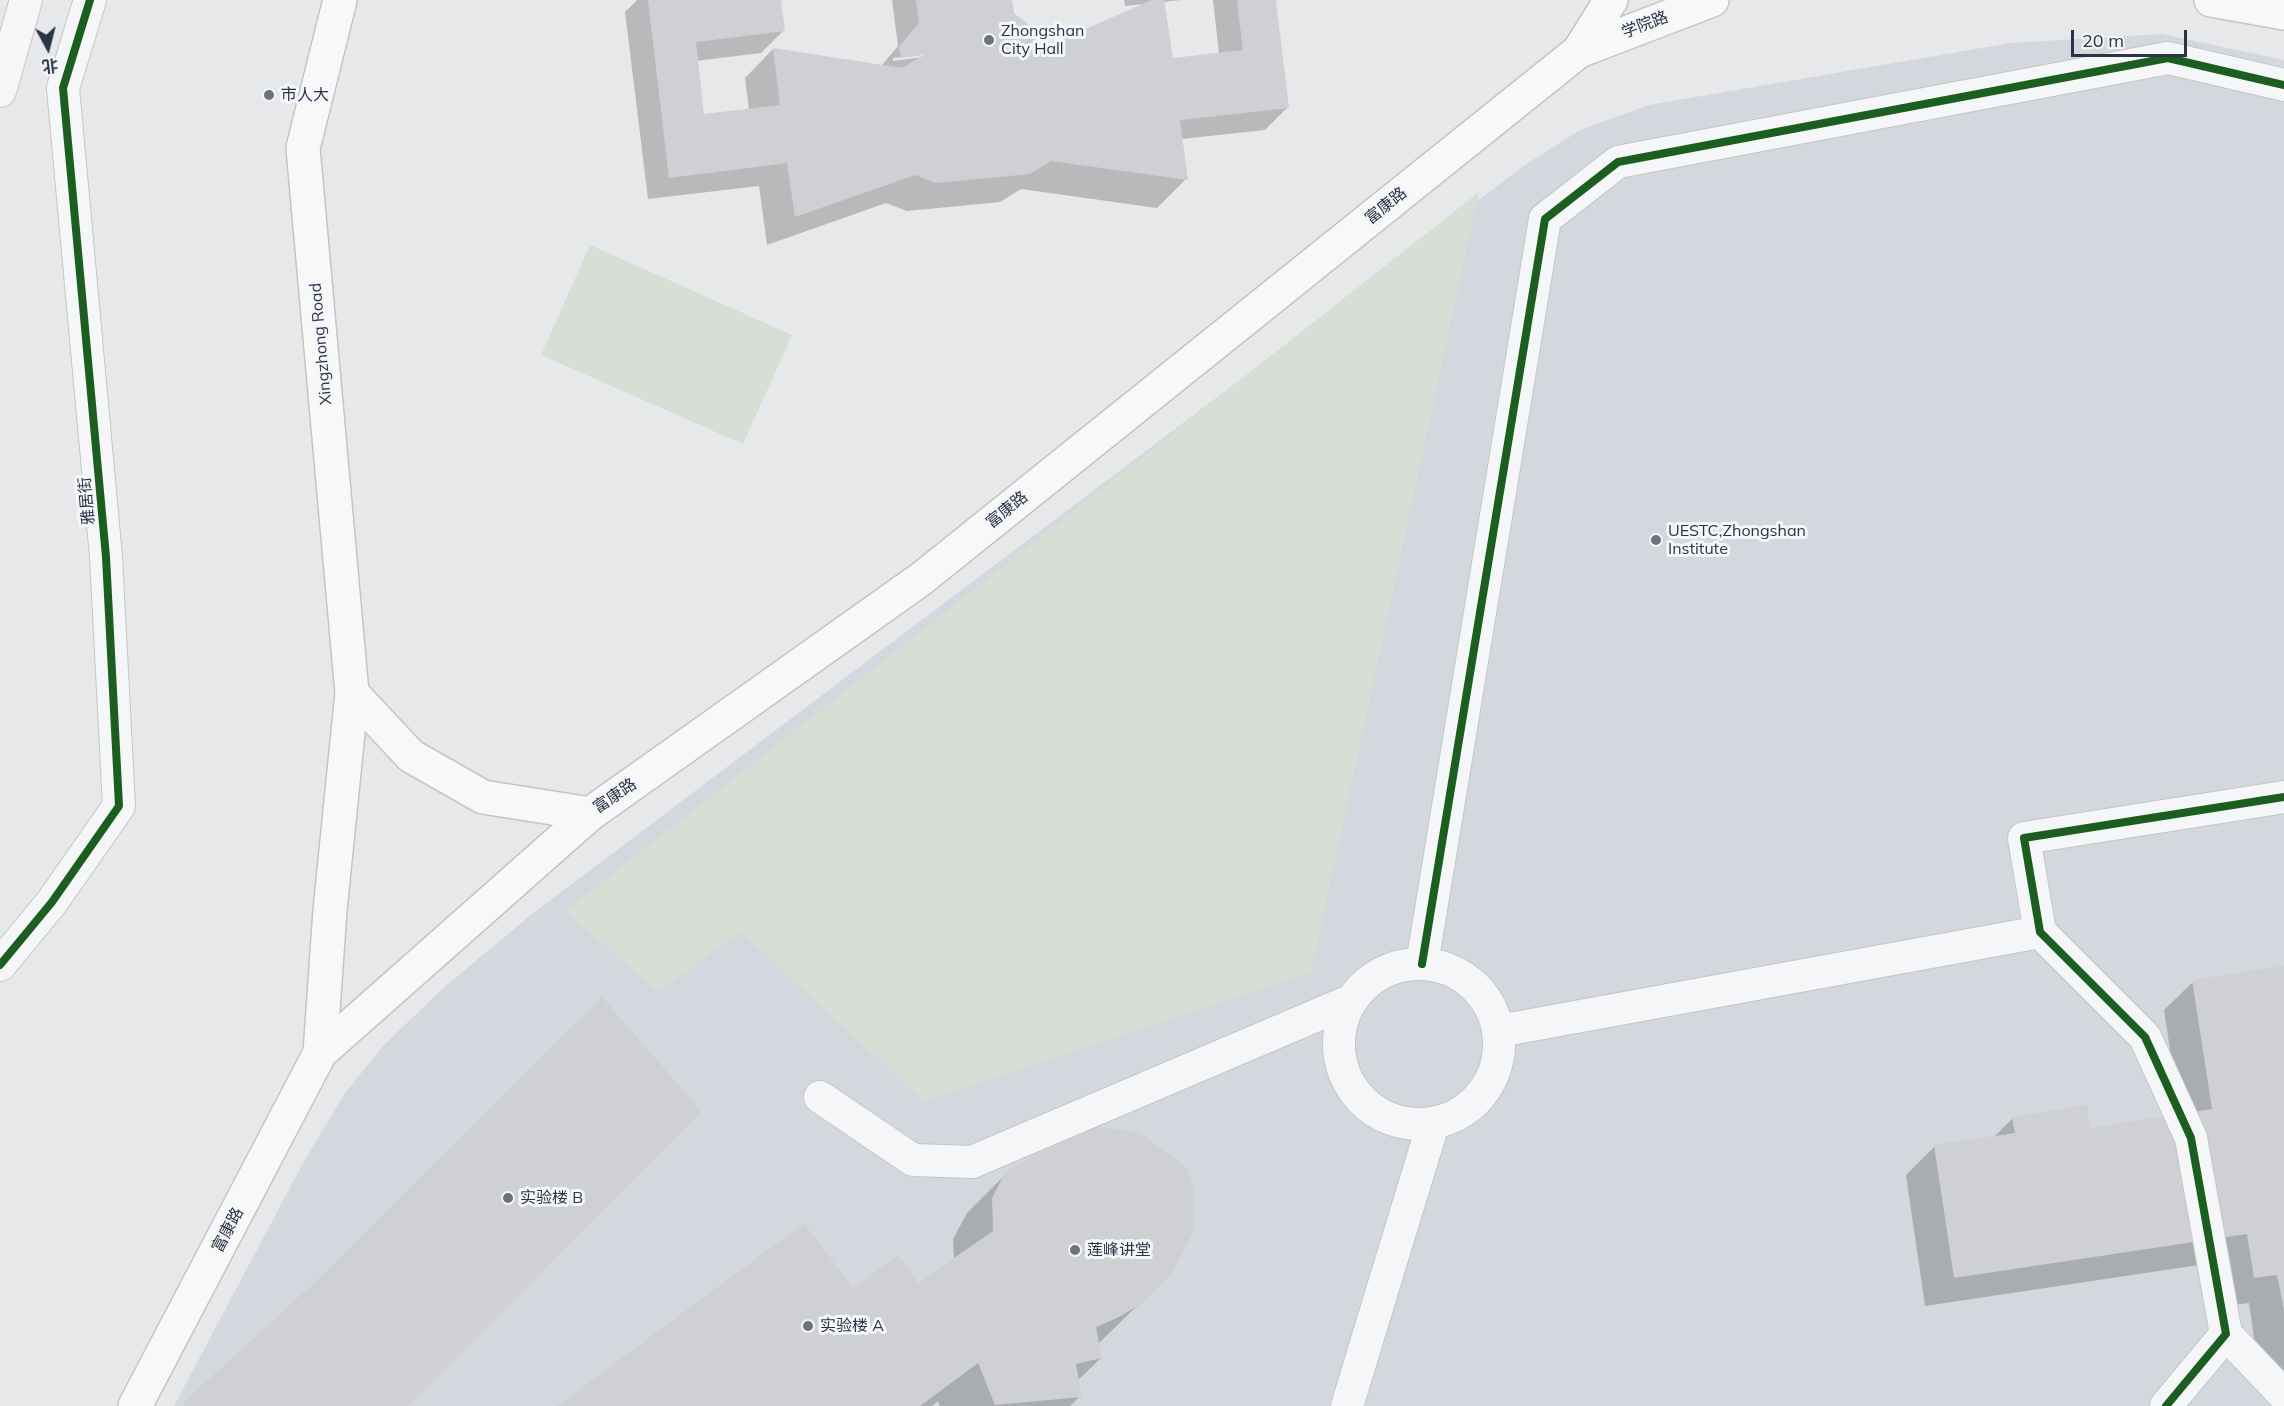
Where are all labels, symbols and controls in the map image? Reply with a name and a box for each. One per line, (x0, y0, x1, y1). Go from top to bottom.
street label: 学院路 (1619, 7, 1671, 43)
north arrow (18, 18, 78, 78)
scale bar (2074, 18, 2190, 56)
place label: Zhongshan City Hall (1001, 21, 1084, 59)
text: 20 m (2082, 29, 2124, 52)
marker: Zhongshan City Hall (982, 33, 996, 47)
text: 北 (41, 55, 59, 77)
place label: 市人大 (281, 85, 329, 105)
marker: 市人大 (262, 88, 276, 102)
street label: 富康路 (1361, 183, 1411, 229)
street label: Xingzhong Road (306, 282, 336, 406)
street label: 雅居街 (75, 476, 99, 526)
street label: 富康路 (982, 487, 1032, 533)
place label: UESTC,Zhongshan Institute (1668, 521, 1806, 559)
marker: UESTC,Zhongshan Institute (1649, 533, 1663, 547)
street label: 富康路 (590, 775, 640, 817)
place label: 实验楼 B (520, 1188, 583, 1208)
marker: 实验楼 B (501, 1191, 515, 1205)
street label: 富康路 (208, 1204, 248, 1256)
place label: 莲峰讲堂 (1087, 1240, 1151, 1260)
marker: 莲峰讲堂 (1068, 1243, 1082, 1257)
place label: 实验楼 A (820, 1316, 884, 1336)
marker: 实验楼 A (801, 1319, 815, 1333)

